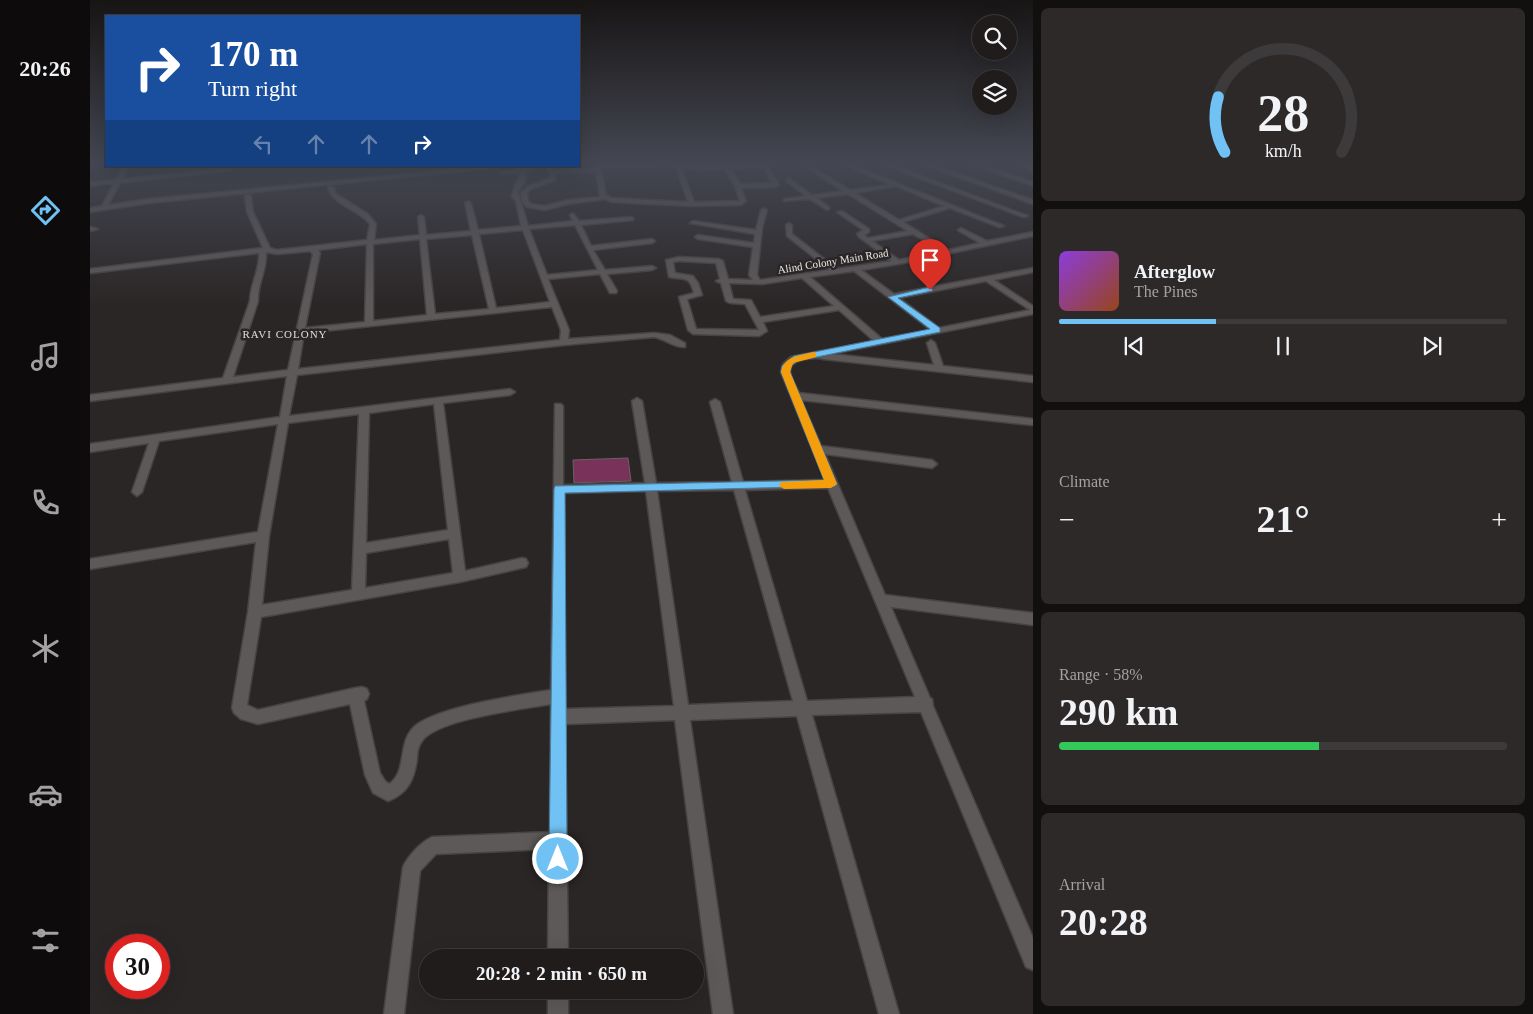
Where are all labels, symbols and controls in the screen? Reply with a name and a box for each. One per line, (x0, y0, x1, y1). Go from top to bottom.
map controls (972, 15, 1017, 115)
button: search (972, 15, 1017, 60)
icon: right (125, 35, 190, 100)
text: 170 m (208, 35, 298, 74)
text: 20:26 (19, 56, 71, 81)
button: layers (972, 70, 1017, 115)
text: Turn right (208, 76, 297, 101)
text: 28 (1257, 85, 1309, 142)
icon: left (249, 130, 277, 158)
icon: ahead (302, 130, 330, 158)
icon: ahead (355, 130, 383, 158)
icon: right (408, 130, 436, 158)
text: km/h (1265, 141, 1301, 161)
icon: directions (28, 193, 63, 228)
pin (909, 239, 951, 290)
street label: Alind Colony Main Road (777, 246, 890, 276)
icon: arrive (916, 246, 944, 274)
text: Afterglow (1134, 261, 1215, 282)
text: The Pines (1134, 283, 1198, 300)
district label: RAVI COLONY (242, 328, 328, 340)
icon: previous (1120, 332, 1148, 360)
icon: pause (1269, 332, 1297, 360)
icon: next (1418, 332, 1446, 360)
icon: music (28, 339, 63, 374)
text: Climate (1059, 473, 1110, 490)
icon: phone (28, 485, 63, 520)
text: 21° (1256, 498, 1310, 540)
text: − (1059, 504, 1075, 535)
text: + (1491, 504, 1507, 535)
icon: climate (28, 631, 63, 666)
text: Range · 58% (1059, 666, 1143, 683)
text: 290 km (1059, 691, 1178, 733)
icon: car (28, 777, 63, 812)
position arrow (531, 832, 583, 884)
text: Arrival (1059, 876, 1105, 893)
text: 20:28 (1059, 901, 1148, 943)
icon: filters (28, 923, 63, 958)
speed limit sign: 30 (105, 934, 170, 999)
text: 20:28 · 2 min · 650 m (476, 963, 647, 984)

